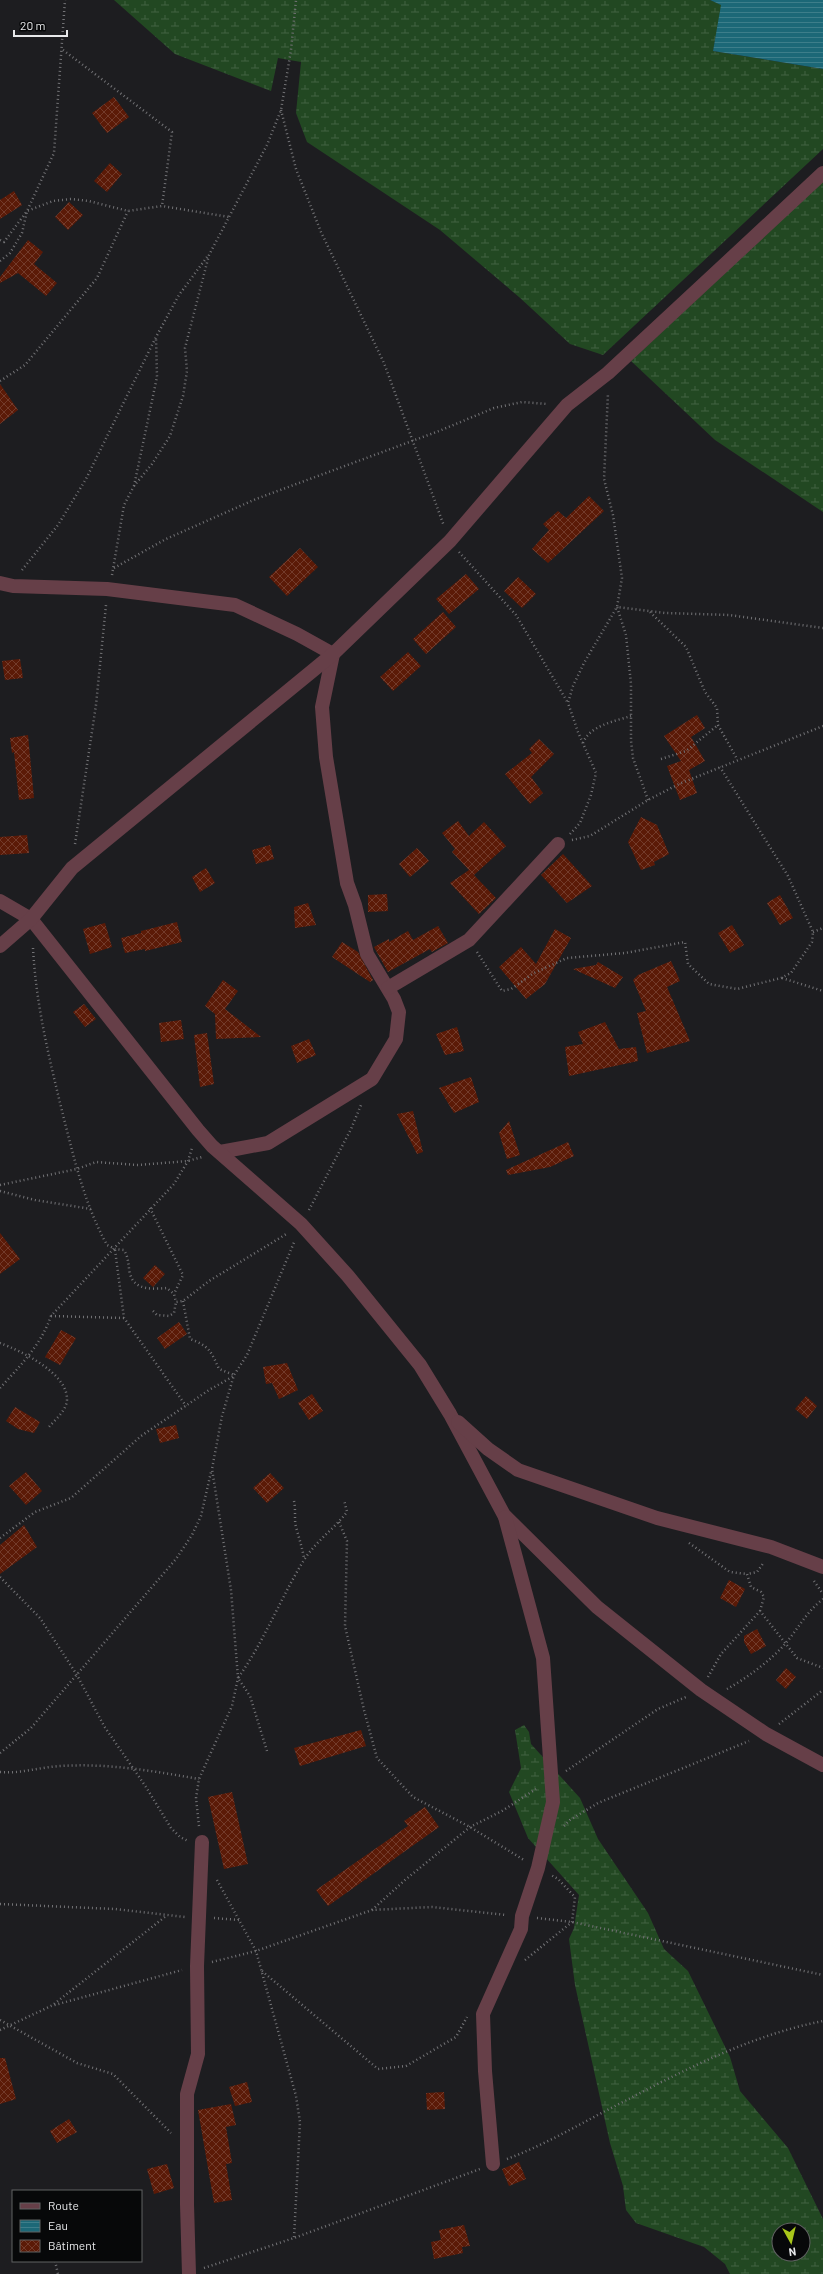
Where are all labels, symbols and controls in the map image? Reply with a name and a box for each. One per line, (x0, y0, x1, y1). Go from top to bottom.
scale bar (14, 12, 67, 38)
text: 20 m (20, 18, 46, 32)
legend (12, 2190, 142, 2262)
text: Route (48, 2198, 79, 2212)
text: Eau (48, 2218, 68, 2232)
north arrow (771, 2222, 811, 2262)
text: Bâtiment (48, 2238, 96, 2252)
text: N (788, 2245, 797, 2259)

